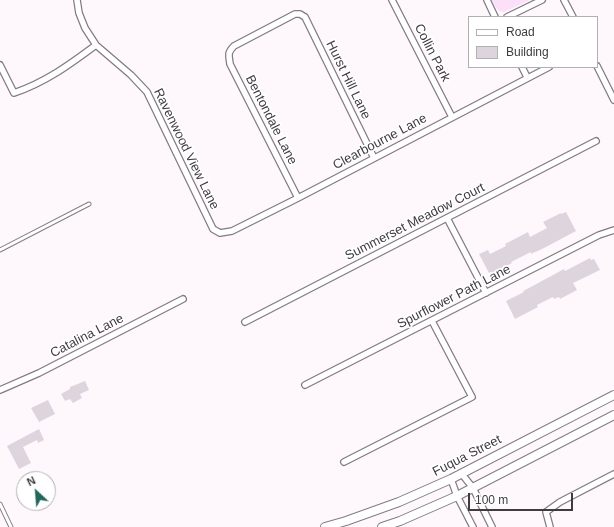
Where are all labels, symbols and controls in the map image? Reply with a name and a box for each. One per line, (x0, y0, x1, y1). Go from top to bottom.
legend (468, 16, 598, 68)
street label: Collin Park (411, 21, 453, 85)
text: Road (506, 25, 535, 39)
street label: Hurst Hill Lane (322, 38, 374, 122)
text: Building (506, 45, 549, 59)
street label: Bentondale Lane (242, 73, 300, 167)
street label: Ravenwood View Lane (150, 86, 222, 212)
street label: Clearbourne Lane (330, 111, 430, 173)
street label: Summerset Meadow Court (343, 180, 487, 264)
street label: Spurflower Path Lane (395, 262, 513, 332)
street label: Catalina Lane (48, 311, 126, 361)
street label: Fuqua Street (430, 432, 504, 480)
north arrow (16, 471, 56, 511)
text: N (25, 474, 37, 488)
scale bar (470, 485, 575, 511)
text: 100 m (475, 493, 508, 507)

